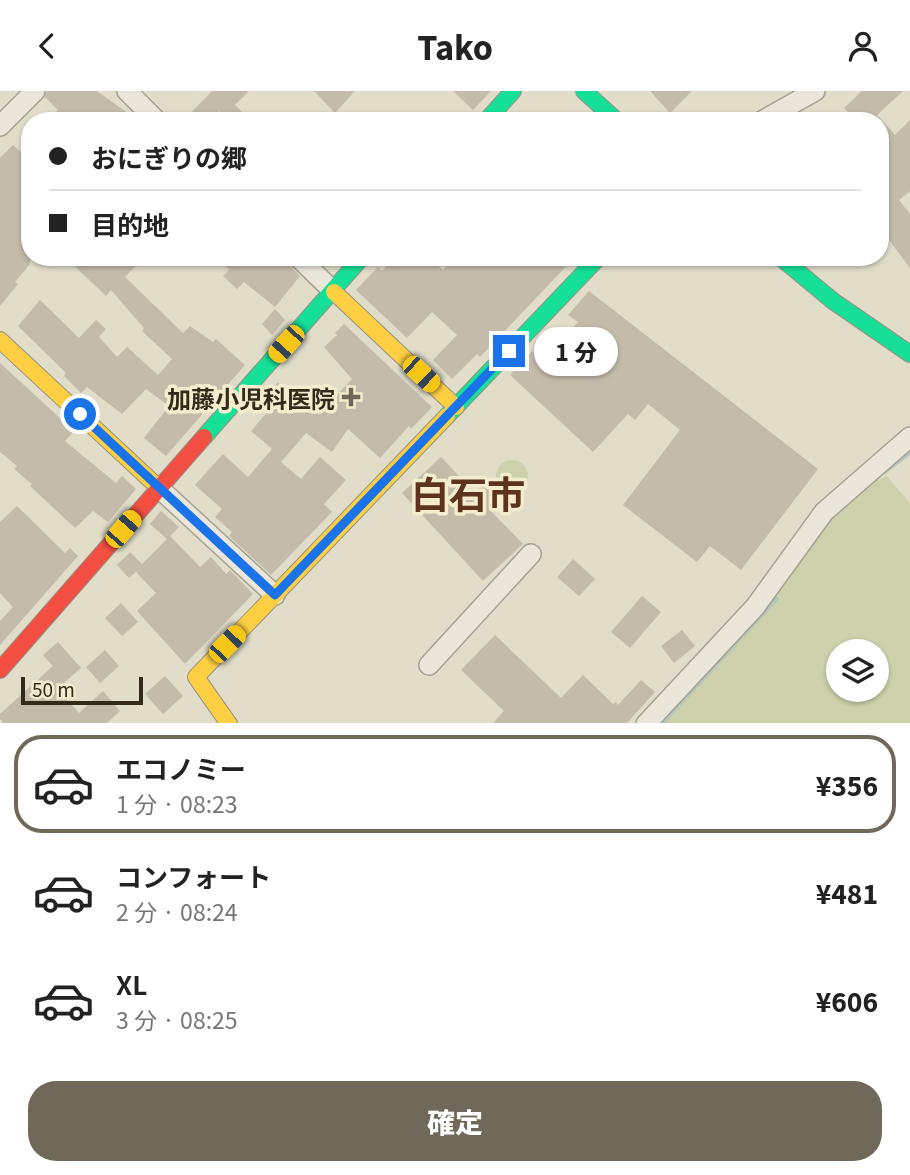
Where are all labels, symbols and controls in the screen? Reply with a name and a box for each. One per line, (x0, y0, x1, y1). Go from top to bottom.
text: Tako (417, 23, 493, 69)
icon: back (28, 27, 66, 65)
icon: person (844, 27, 882, 65)
text: おにぎりの郷 (91, 138, 247, 175)
text: 目的地 (91, 205, 169, 242)
car (265, 321, 308, 367)
callout: 1 分 (534, 327, 618, 375)
text: 1 分 (555, 334, 597, 368)
route end (493, 335, 525, 367)
car (399, 352, 444, 396)
place label: 加藤小児科医院 (167, 380, 335, 415)
marker: 加藤小児科医院 (341, 387, 361, 407)
route start (64, 398, 96, 430)
district label: 白石市 (411, 465, 525, 520)
car (102, 506, 145, 552)
car (205, 622, 250, 666)
map controls (826, 639, 889, 702)
button: layers (826, 639, 889, 702)
scale bar (21, 675, 144, 706)
text: 50 m (32, 675, 75, 702)
text: エコノミー (116, 749, 246, 786)
icon: car (32, 753, 95, 816)
text: ¥356 (816, 766, 878, 803)
text: 1 分 · 08:23 (116, 786, 238, 820)
text: コンフォート (116, 857, 271, 894)
icon: car (32, 861, 95, 924)
text: ¥481 (816, 874, 878, 911)
text: 2 分 · 08:24 (116, 894, 238, 928)
text: XL (116, 965, 147, 1002)
icon: car (32, 969, 95, 1032)
text: ¥606 (816, 982, 878, 1019)
text: 3 分 · 08:25 (116, 1002, 238, 1036)
button: 確定 (28, 1081, 882, 1161)

